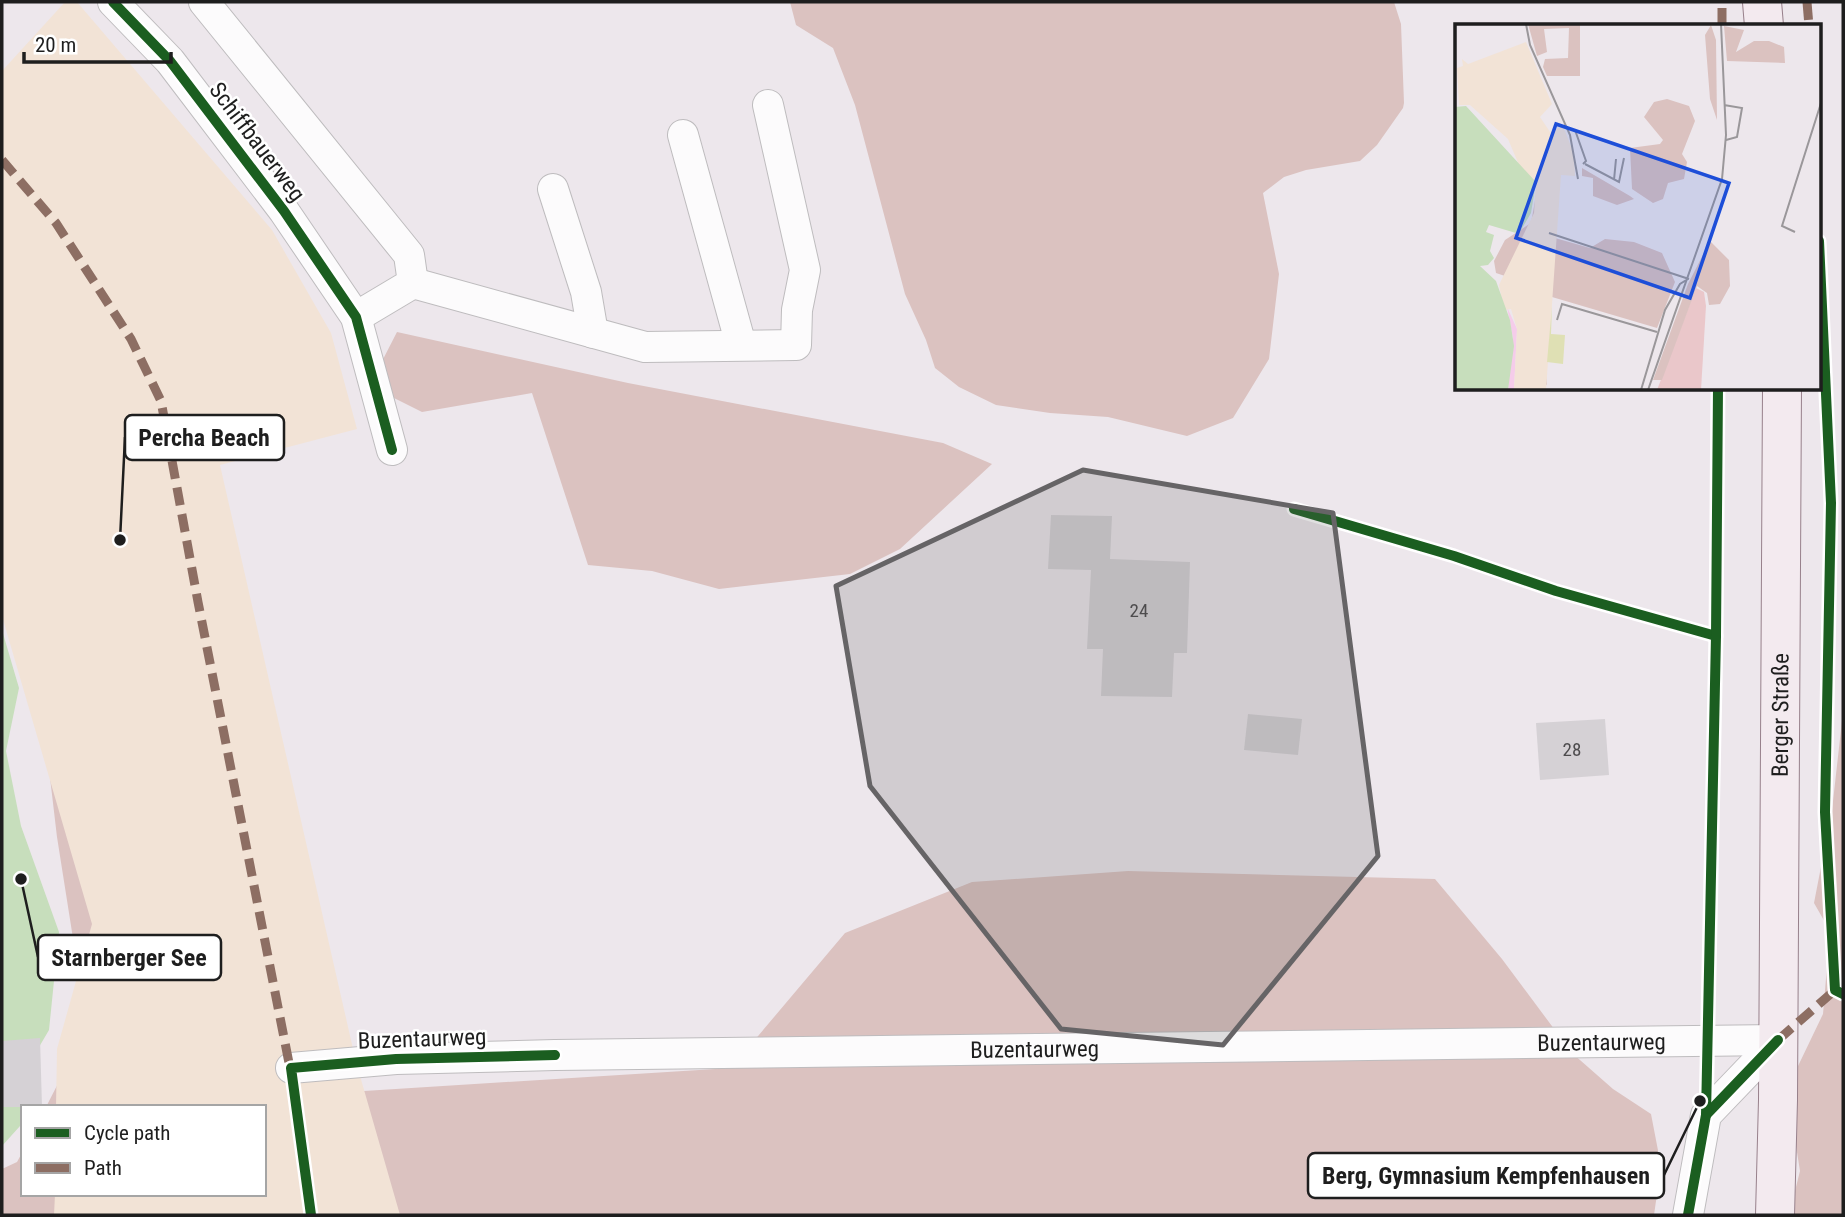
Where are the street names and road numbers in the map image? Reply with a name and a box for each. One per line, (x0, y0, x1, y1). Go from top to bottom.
street label: Schiffbauerweg (203, 77, 311, 207)
street label: Berger Straße (1766, 653, 1794, 777)
street label: Buzentaurweg (357, 1023, 487, 1055)
street label: Buzentaurweg (1537, 1028, 1666, 1056)
street label: Buzentaurweg (970, 1035, 1099, 1063)

